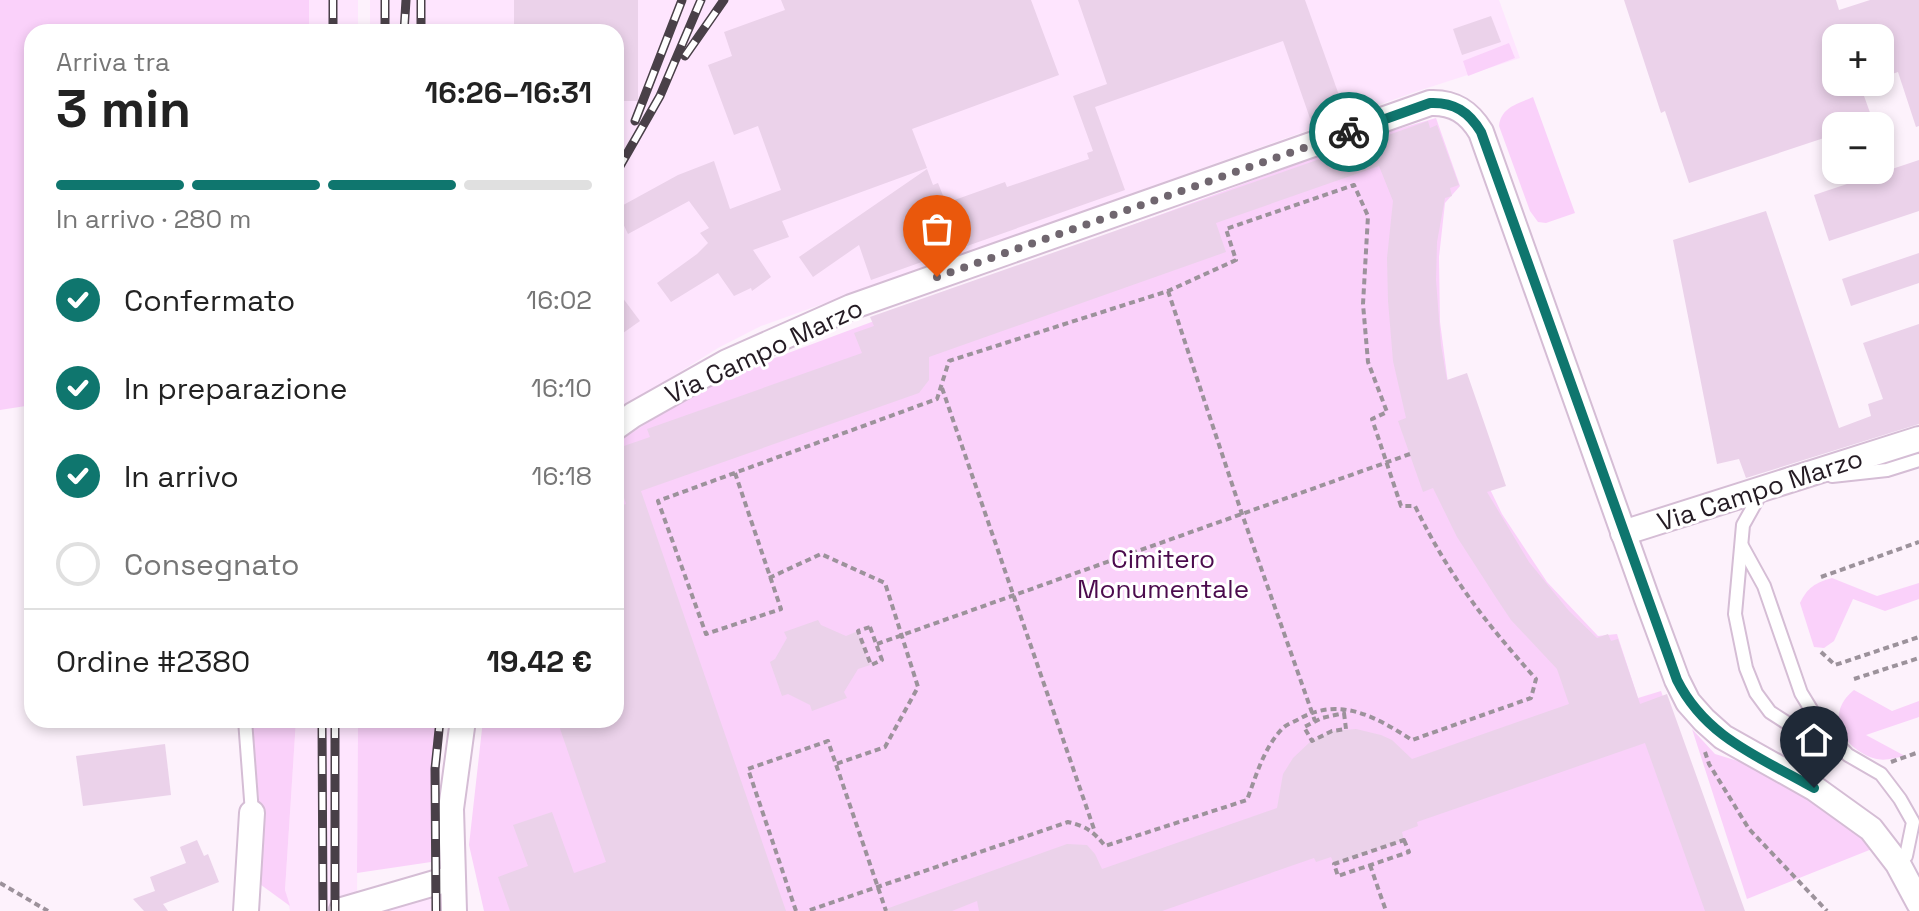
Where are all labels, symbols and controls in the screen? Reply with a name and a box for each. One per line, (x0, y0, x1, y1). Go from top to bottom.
map controls (1822, 24, 1894, 184)
button: + (1822, 24, 1894, 96)
text: Arriva tra (56, 45, 170, 79)
text: 16:26–16:31 (425, 73, 592, 112)
text: 3 min (56, 76, 191, 142)
courier (1309, 92, 1389, 172)
icon: bike (1327, 110, 1371, 154)
button: − (1822, 112, 1894, 184)
pin (903, 195, 971, 277)
text: In arrivo · 280 m (56, 202, 251, 236)
icon: bag (915, 207, 959, 251)
icon: check (56, 278, 100, 322)
text: Confermato (124, 281, 295, 320)
text: 16:02 (526, 283, 592, 317)
street label: Via Campo Marzo (660, 290, 868, 412)
icon: check (56, 366, 100, 410)
text: In preparazione (124, 369, 348, 408)
text: 16:10 (531, 371, 592, 405)
street label: Via Campo Marzo (1653, 441, 1867, 539)
icon: check (56, 454, 100, 498)
text: In arrivo (124, 457, 239, 496)
text: 16:18 (532, 459, 592, 493)
park label: Cimitero Monumentale (1077, 542, 1249, 606)
text: Consegnato (124, 545, 300, 584)
text: Ordine #2380 (56, 642, 250, 681)
text: 19.42 € (486, 642, 592, 681)
pin (1780, 706, 1848, 788)
icon: home (1792, 718, 1836, 762)

